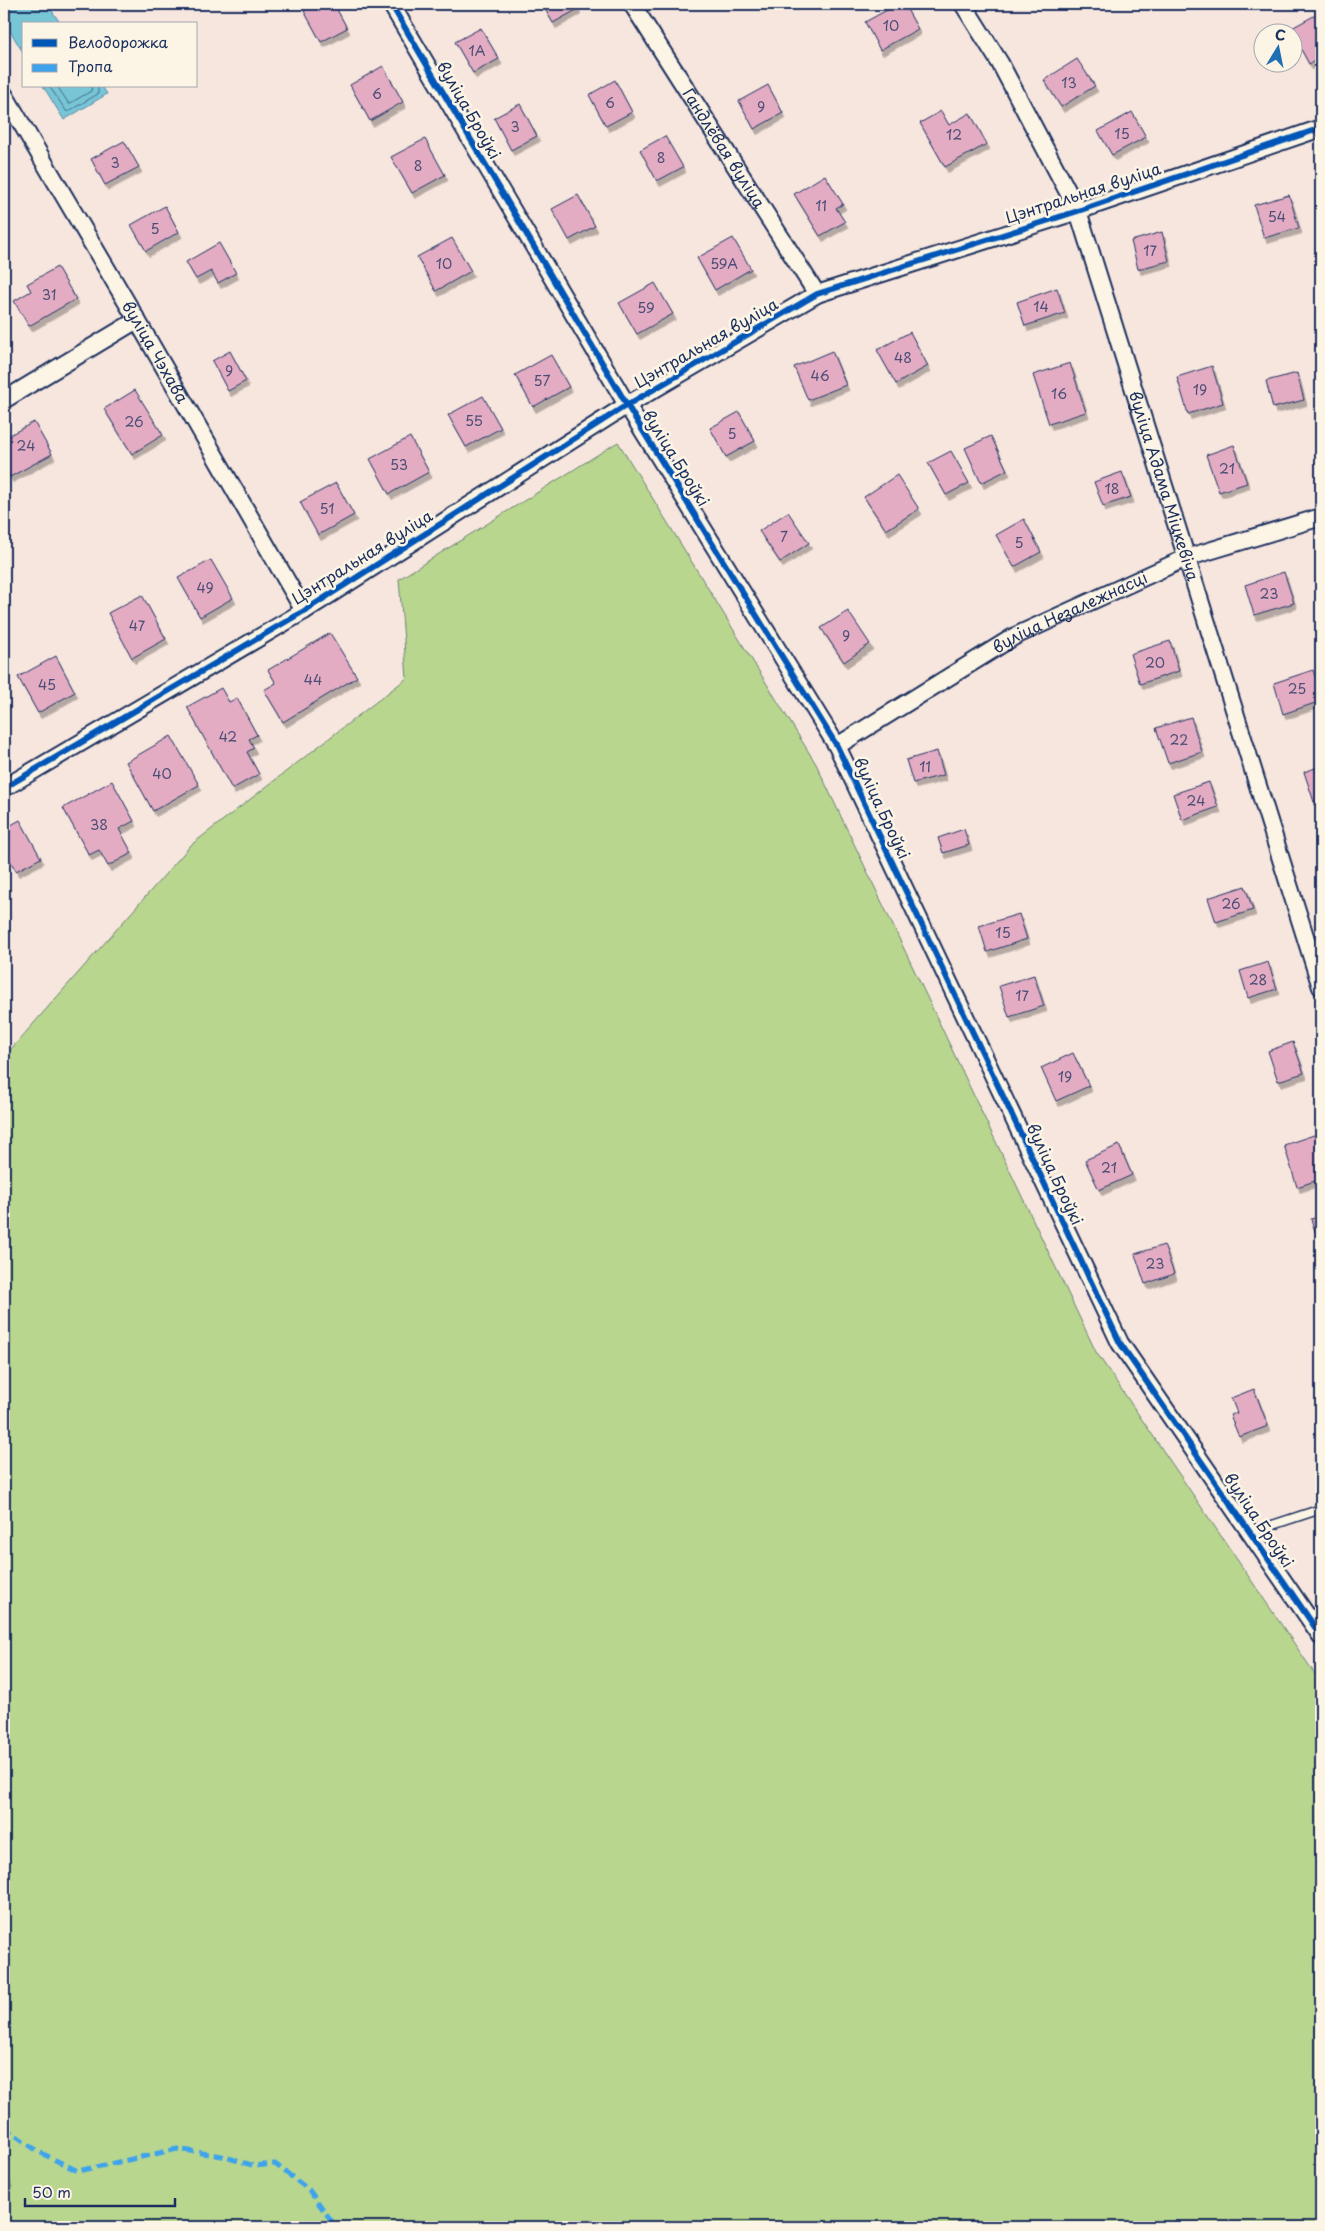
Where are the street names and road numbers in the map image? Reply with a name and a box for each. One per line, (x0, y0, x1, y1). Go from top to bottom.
street label: вуліца Броўкі (432, 56, 508, 163)
street label: Гандлёвая вуліца (677, 83, 772, 213)
street label: Цэнтральная вуліца (1002, 155, 1164, 229)
street label: Цэнтральная вуліца (629, 291, 782, 393)
street label: вуліца Чэхава (117, 296, 195, 407)
street label: вуліца Адама Міцкевіча (1124, 388, 1206, 584)
street label: вуліца Броўкі (638, 404, 716, 510)
street label: Цэнтральная вуліца (286, 503, 437, 609)
street label: вуліца Незалежнасці (987, 564, 1151, 658)
street label: вуліца Броўкі (849, 753, 917, 862)
street label: вуліца Броўкі (1022, 1119, 1090, 1228)
street label: вуліца Броўкі (1219, 1467, 1301, 1572)

